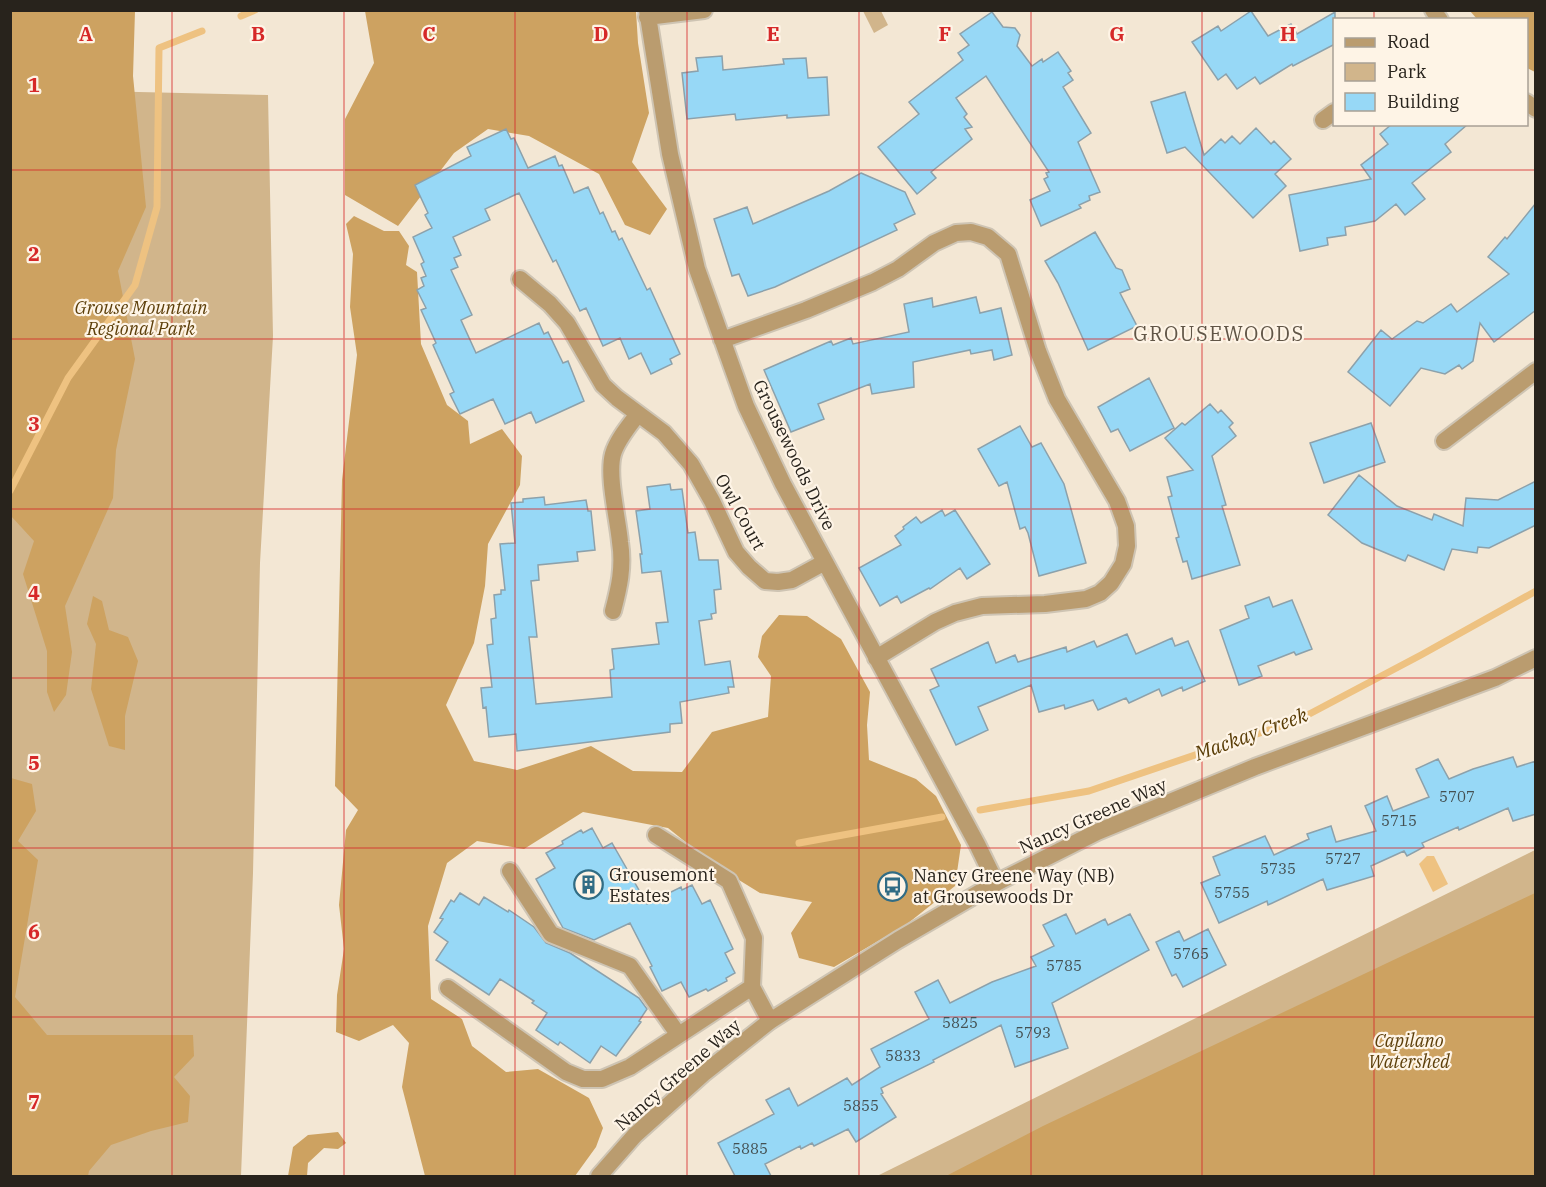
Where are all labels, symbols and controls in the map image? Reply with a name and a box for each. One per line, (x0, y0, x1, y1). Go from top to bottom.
legend (1333, 18, 1528, 126)
text: A (79, 20, 93, 47)
text: B (251, 20, 265, 47)
text: C (422, 20, 436, 47)
text: D (593, 20, 609, 47)
text: E (766, 20, 780, 47)
text: F (939, 20, 951, 47)
text: G (1109, 20, 1125, 47)
text: H (1280, 20, 1296, 47)
text: Road (1387, 30, 1430, 53)
text: Park (1387, 60, 1427, 83)
text: 1 (28, 71, 40, 98)
text: Building (1387, 90, 1459, 113)
text: 2 (28, 240, 40, 267)
park label: Grouse Mountain Regional Park (74, 296, 208, 340)
district label: GROUSEWOODS (1133, 320, 1305, 347)
street label: Grousewoods Drive (748, 376, 841, 534)
text: 3 (28, 410, 40, 437)
street label: Owl Court (710, 469, 771, 554)
text: 4 (28, 579, 40, 606)
water label: Mackay Creek (1190, 700, 1312, 767)
text: 5 (28, 749, 40, 776)
street label: Nancy Greene Way (1015, 772, 1171, 858)
house number: 5707 (1439, 787, 1475, 806)
house number: 5715 (1381, 811, 1417, 830)
house number: 5727 (1325, 849, 1361, 868)
house number: 5735 (1260, 859, 1296, 878)
place label: Grousemont Estates (609, 863, 715, 907)
place label: Nancy Greene Way (NB) at Grousewoods Dr (913, 864, 1115, 908)
building icon: Grousemont Estates (572, 869, 604, 901)
bus stop icon: Nancy Greene Way (NB) at Grousewoods Dr (876, 870, 908, 902)
house number: 5755 (1214, 883, 1250, 902)
text: 6 (28, 918, 40, 945)
house number: 5765 (1173, 944, 1209, 963)
house number: 5785 (1046, 956, 1082, 975)
street label: Nancy Greene Way (610, 1013, 746, 1136)
house number: 5825 (942, 1013, 978, 1032)
house number: 5793 (1015, 1023, 1051, 1042)
park label: Capilano Watershed (1368, 1029, 1450, 1073)
house number: 5833 (885, 1046, 921, 1065)
text: 7 (28, 1088, 40, 1115)
house number: 5855 (843, 1096, 879, 1115)
house number: 5885 (732, 1139, 768, 1158)

